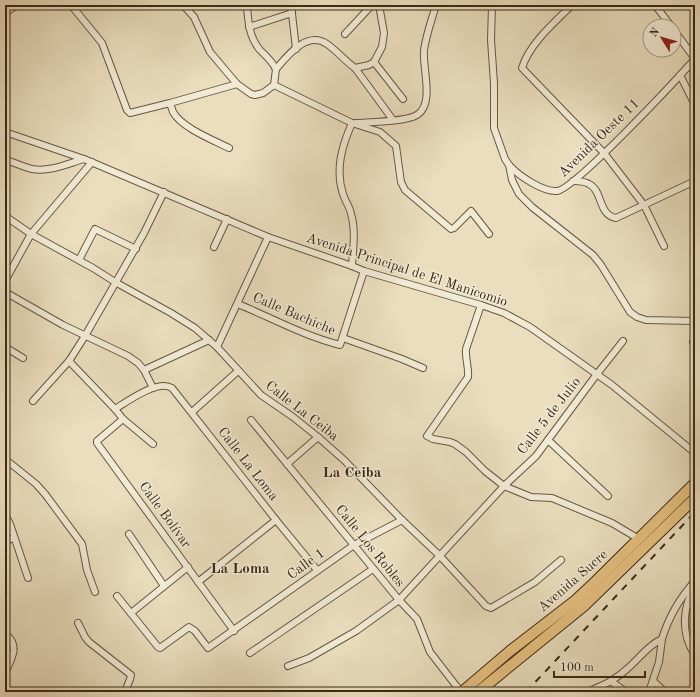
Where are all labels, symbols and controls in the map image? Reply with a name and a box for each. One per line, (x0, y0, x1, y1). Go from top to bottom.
north arrow (642, 18, 682, 58)
text: N (648, 26, 662, 40)
street label: Avenida Oeste 11 (556, 96, 642, 180)
street label: Avenida Principal de El Manicomio (305, 231, 509, 309)
street label: Calle Bachiche (251, 290, 337, 338)
street label: Calle 5 de Julio (515, 375, 583, 457)
street label: Calle La Ceiba (263, 378, 341, 444)
street label: Calle La Loma (215, 425, 281, 503)
district label: La Ceiba (323, 466, 382, 481)
street label: Calle Bolívar (136, 479, 194, 551)
street label: Calle Los Robles (333, 502, 407, 590)
street label: Calle 1 (285, 546, 327, 582)
street label: Avenida Sucre (536, 547, 610, 615)
district label: La Loma (210, 562, 270, 577)
scale bar (554, 653, 645, 679)
text: 100 m (560, 662, 594, 674)

